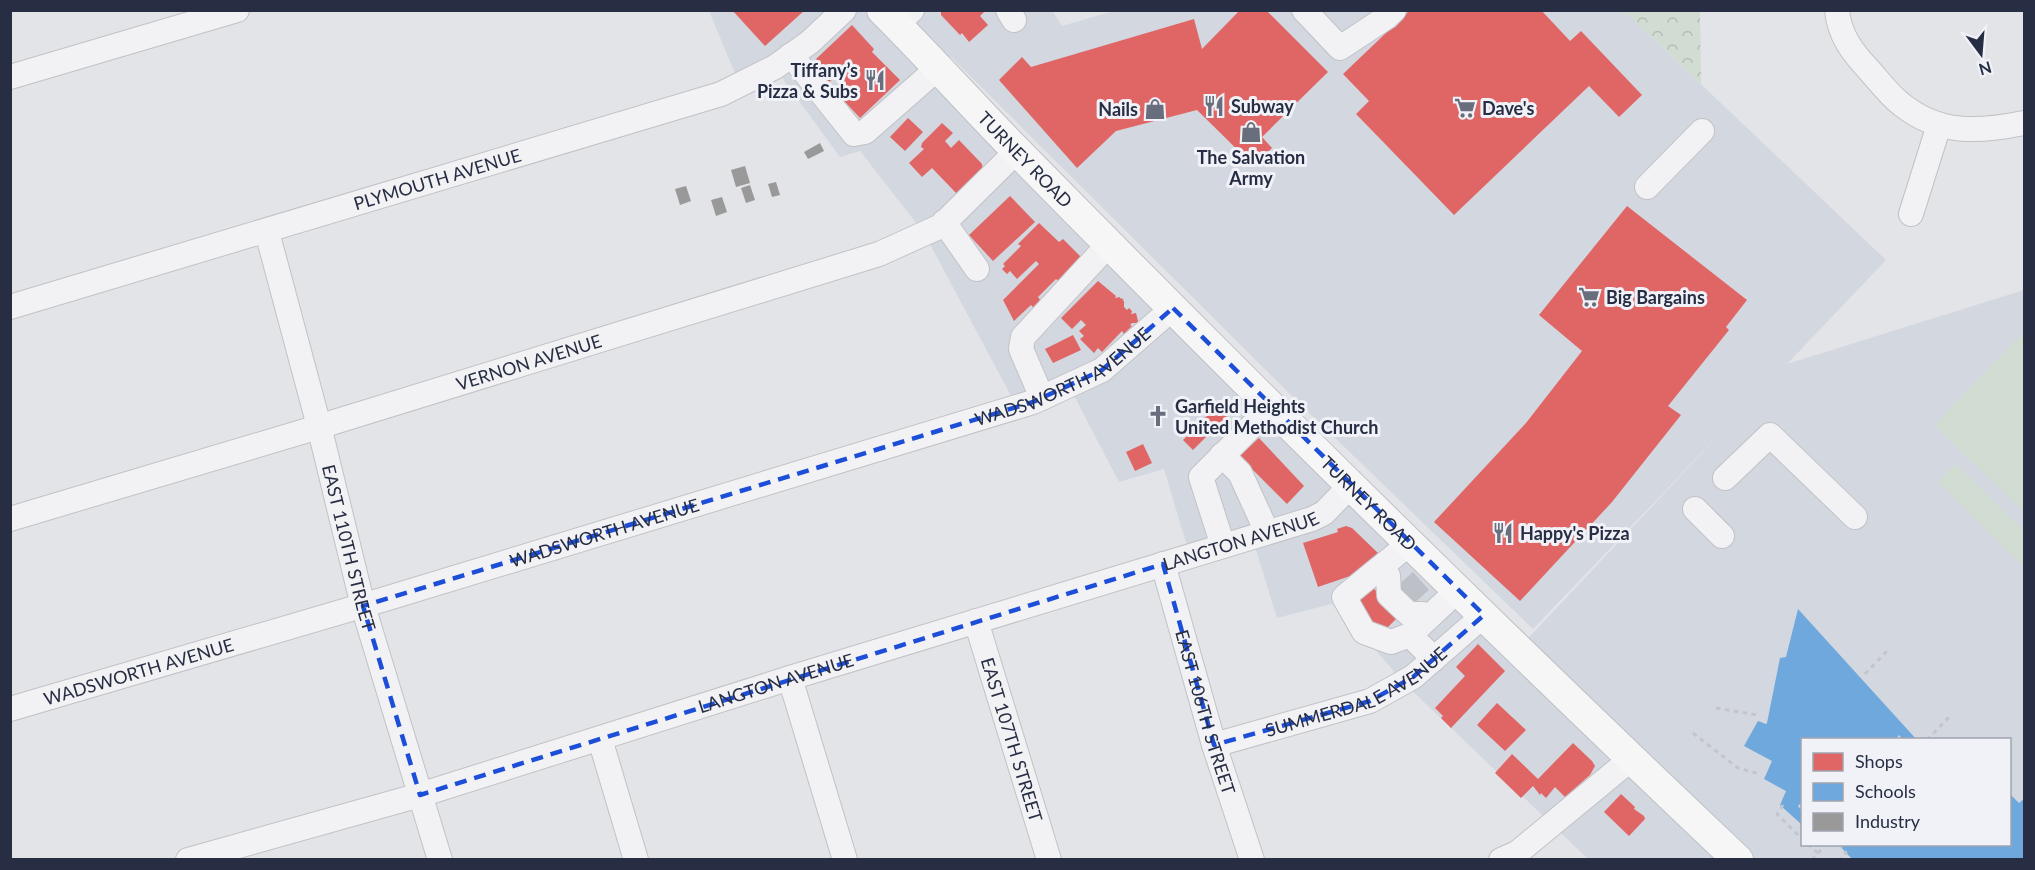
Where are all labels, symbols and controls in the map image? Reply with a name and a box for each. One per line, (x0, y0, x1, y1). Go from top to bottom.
north arrow (1951, 24, 2011, 84)
text: N (1977, 58, 1994, 80)
place label: Tiffany’s Pizza & Subs (757, 59, 858, 102)
restaurant icon: Tiffany’s Pizza & Subs (863, 68, 887, 92)
restaurant icon: Subway (1202, 94, 1226, 118)
place label: Subway (1231, 95, 1294, 117)
supermarket icon: Dave's (1453, 96, 1477, 120)
shop icon: Nails (1143, 97, 1167, 121)
place label: Dave's (1482, 97, 1534, 119)
place label: Nails (1098, 98, 1138, 120)
street label: TURNEY ROAD (974, 107, 1077, 212)
shop icon: The Salvation Army (1239, 120, 1263, 144)
street label: PLYMOUTH AVENUE (351, 144, 524, 214)
place label: The Salvation Army (1197, 146, 1305, 189)
supermarket icon: Big Bargains (1577, 285, 1601, 309)
place label: Big Bargains (1606, 286, 1705, 308)
street label: WADSWORTH AVENUE (972, 322, 1155, 430)
street label: VERNON AVENUE (453, 329, 604, 395)
place label: Garfield Heights United Methodist Church (1175, 395, 1378, 438)
church icon: Garfield Heights United Methodist Church (1146, 404, 1170, 428)
street label: TURNEY ROAD (1316, 451, 1421, 555)
street label: EAST 110TH STREET (318, 462, 381, 634)
street label: WADSWORTH AVENUE (507, 493, 702, 571)
street label: LANGTON AVENUE (1160, 506, 1322, 575)
restaurant icon: Happy's Pizza (1491, 521, 1515, 545)
place label: Happy's Pizza (1520, 522, 1630, 544)
street label: EAST 106TH STREET (1171, 627, 1241, 797)
street label: WADSWORTH AVENUE (41, 633, 236, 710)
street label: SUMMERDALE AVENUE (1263, 642, 1451, 741)
street label: LANGTON AVENUE (695, 648, 856, 717)
street label: EAST 107TH STREET (977, 655, 1048, 825)
legend (1801, 738, 2011, 846)
text: Shops (1855, 750, 1903, 772)
text: Schools (1855, 780, 1916, 802)
text: Industry (1855, 810, 1921, 832)

